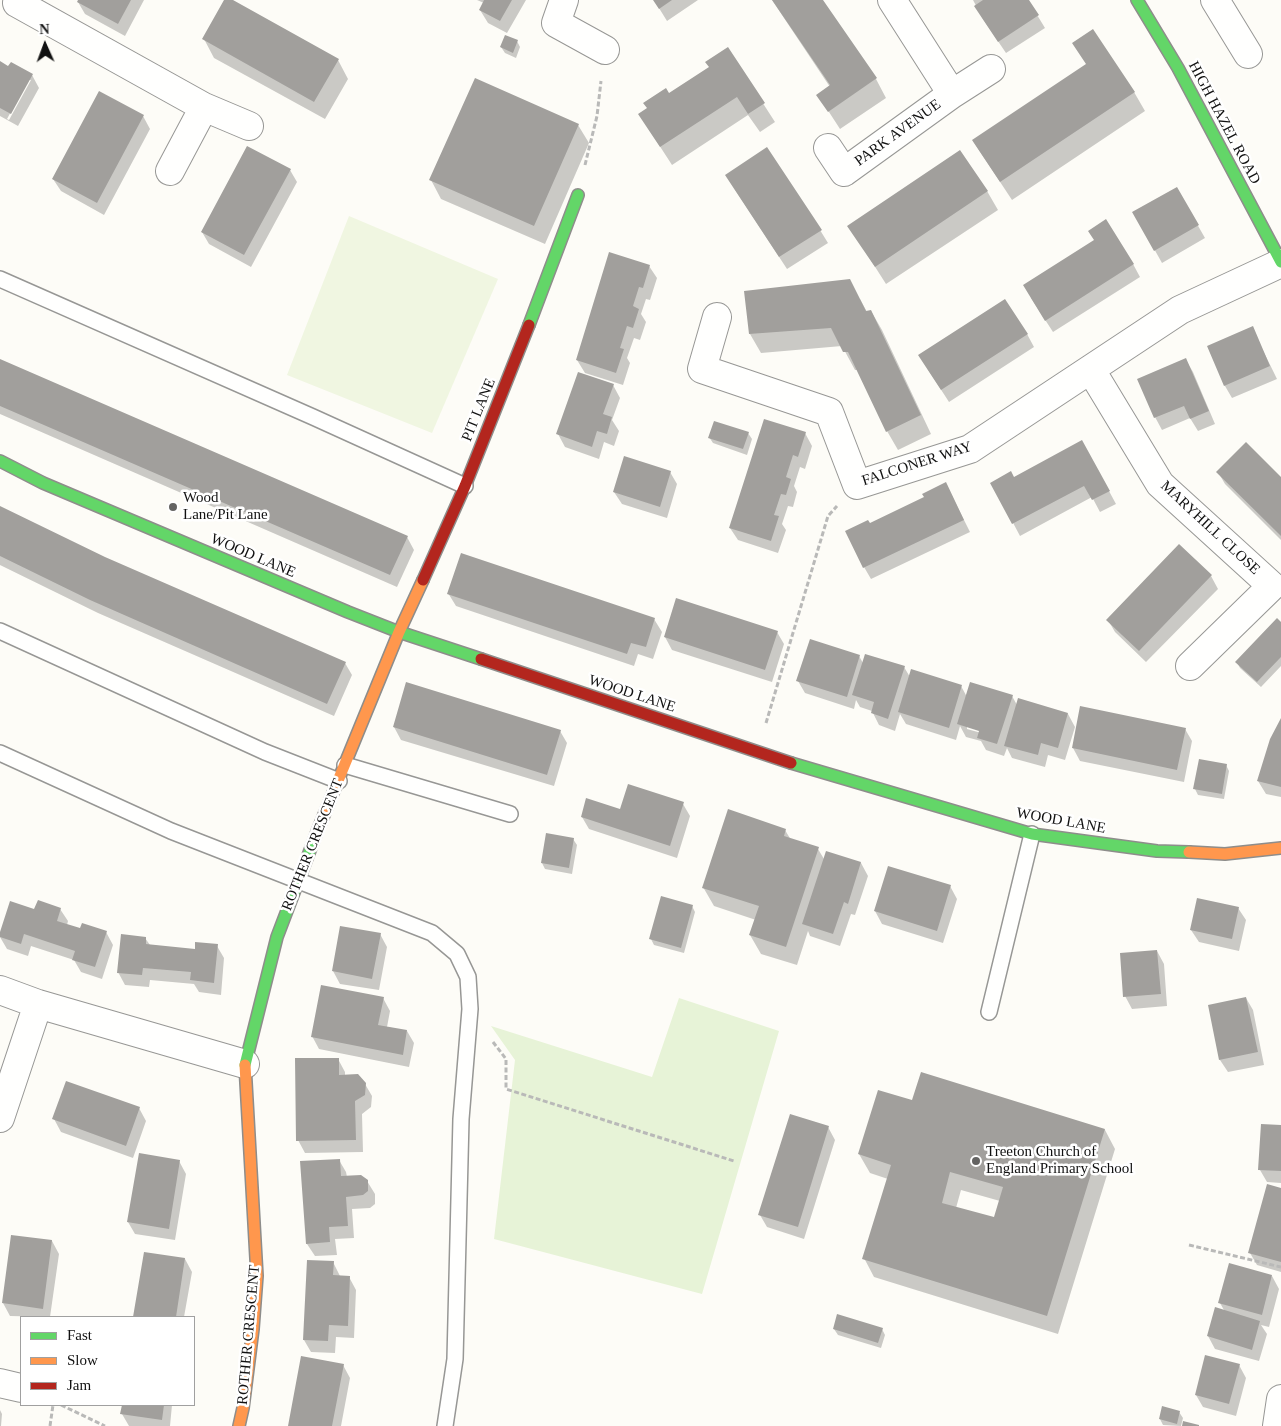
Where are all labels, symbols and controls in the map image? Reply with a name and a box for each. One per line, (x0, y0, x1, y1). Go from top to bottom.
north arrow (20, 20, 70, 70)
text: N (39, 22, 50, 37)
street label: HIGH HAZEL ROAD (1184, 58, 1264, 188)
street label: PARK AVENUE (851, 96, 945, 170)
street label: PIT LANE (458, 376, 500, 444)
street label: FALCONER WAY (860, 438, 974, 490)
street label: MARYHILL CLOSE (1156, 477, 1264, 579)
place label: Wood Lane/Pit Lane (183, 489, 268, 524)
marker: Wood Lane/Pit Lane (167, 501, 179, 513)
street label: WOOD LANE (208, 530, 298, 582)
street label: WOOD LANE (586, 671, 678, 717)
street label: ROTHER CRESCENT (278, 777, 348, 913)
street label: WOOD LANE (1015, 804, 1107, 838)
place label: Treeton Church of England Primary School (986, 1143, 1133, 1178)
marker: Treeton Church of England Primary School (970, 1155, 982, 1167)
street label: ROTHER CRESCENT (234, 1264, 264, 1406)
legend (20, 1316, 195, 1406)
text: Fast (67, 1327, 92, 1343)
text: Slow (67, 1352, 98, 1368)
text: Jam (67, 1377, 91, 1393)

